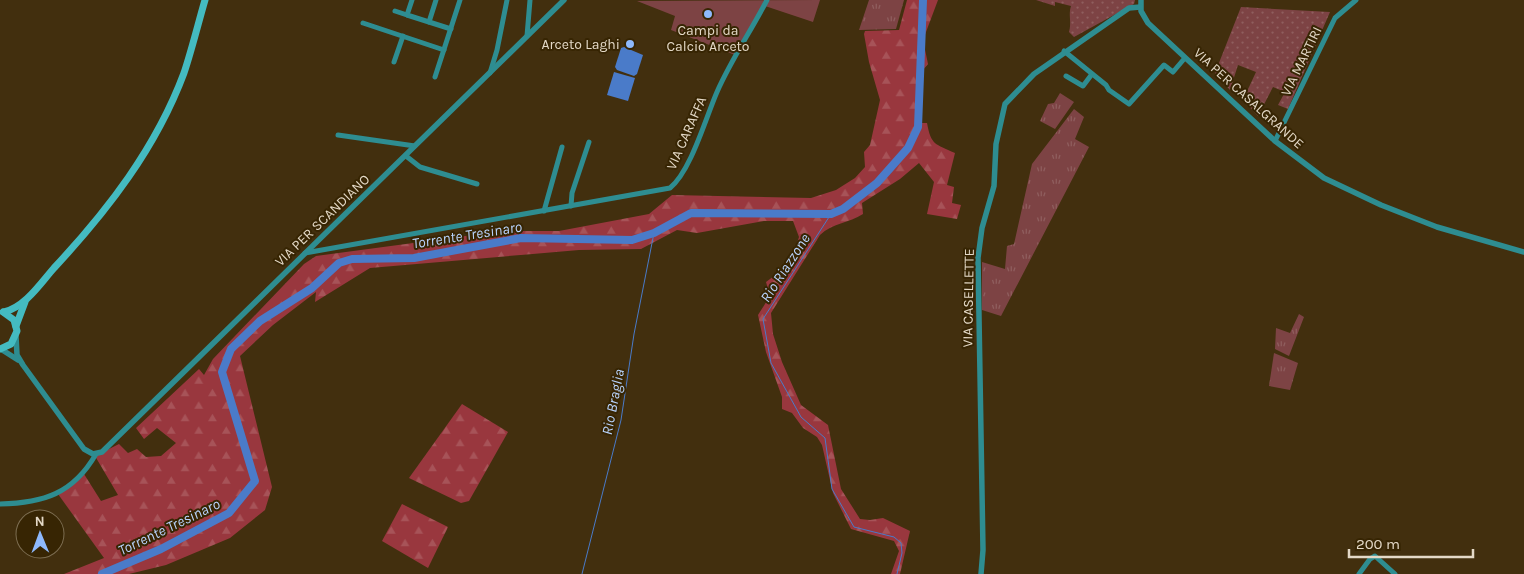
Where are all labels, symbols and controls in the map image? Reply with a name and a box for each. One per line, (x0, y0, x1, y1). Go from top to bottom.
marker: Campi da Calcio Arceto (702, 8, 714, 20)
place label: Campi da Calcio Arceto (666, 22, 750, 55)
street label: VIA MARTIRI (1277, 24, 1326, 99)
place label: Arceto Laghi (541, 36, 620, 53)
marker: Arceto Laghi (624, 38, 636, 50)
street label: VIA PER CASALGRANDE (1190, 44, 1307, 152)
street label: VIA CARAFFA (663, 94, 710, 172)
street label: VIA PER SCANDIANO (271, 171, 373, 270)
water label: Torrente Tresinaro (411, 217, 524, 253)
water label: Rio Riazzone (756, 230, 814, 306)
street label: VIA CASELLETTE (959, 248, 978, 348)
water label: Rio Braglia (598, 367, 628, 437)
water label: Torrente Tresinaro (115, 494, 223, 559)
north arrow (15, 509, 65, 559)
text: N (35, 513, 45, 530)
scale bar (1349, 526, 1473, 558)
text: 200 m (1356, 535, 1400, 553)

